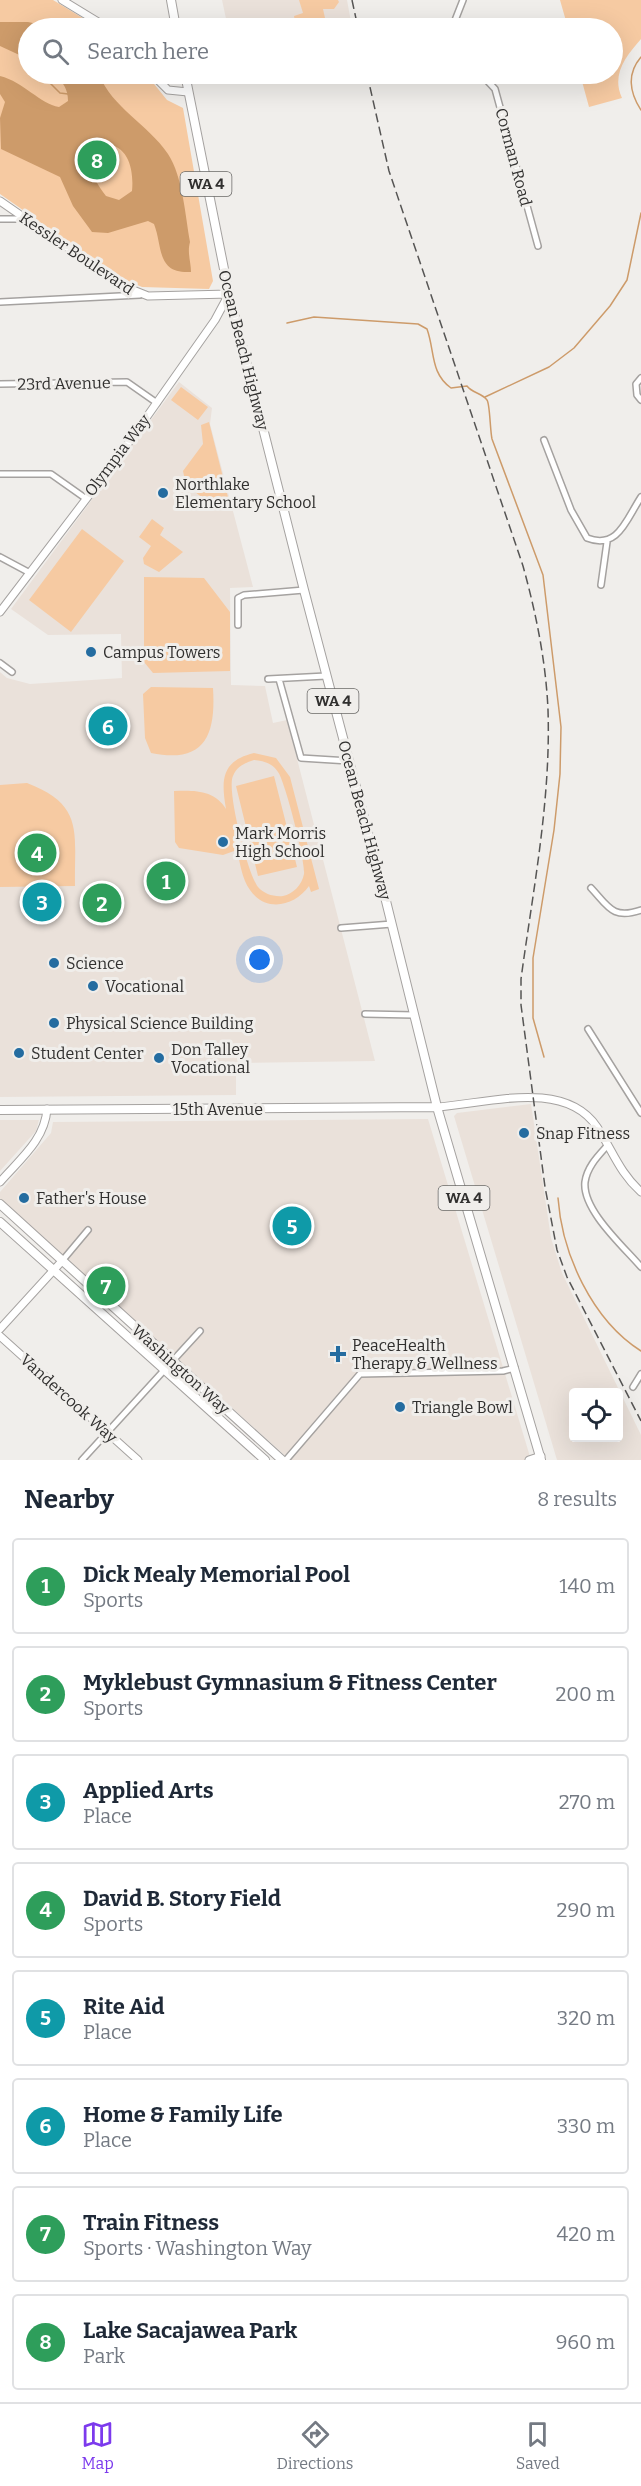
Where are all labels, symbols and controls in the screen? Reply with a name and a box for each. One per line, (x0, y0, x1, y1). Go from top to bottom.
search box (18, 18, 623, 84)
icon: search (39, 35, 72, 68)
text: Search here (87, 38, 209, 65)
street label: Corman Road (491, 106, 536, 209)
pin: 8 (78, 138, 116, 182)
road number: WA 4 (180, 172, 232, 196)
street label: Kessler Boulevard (16, 208, 138, 299)
street label: Ocean Beach Highway (214, 268, 273, 433)
street label: 23rd Avenue (17, 373, 111, 394)
street label: Olympia Way (80, 410, 155, 500)
place label: Northlake Elementary School (175, 475, 316, 512)
marker: Northlake Elementary School (156, 486, 170, 500)
place label: Campus Towers (103, 643, 221, 662)
marker: Campus Towers (84, 645, 98, 659)
road number: WA 4 (308, 689, 358, 713)
pin: 6 (88, 704, 128, 748)
street label: Ocean Beach Highway (334, 738, 395, 902)
place label: Mark Morris High School (235, 824, 326, 861)
pin: 4 (18, 830, 57, 876)
marker: Mark Morris High School (216, 835, 230, 849)
pin: 1 (146, 858, 186, 904)
pin: 3 (22, 880, 62, 924)
pin: 2 (82, 880, 122, 926)
your location (245, 945, 274, 974)
place label: Science (66, 954, 124, 973)
marker: Science (47, 956, 61, 970)
place label: Vocational (105, 977, 184, 996)
marker: Vocational (86, 979, 100, 993)
place label: Physical Science Building (66, 1014, 253, 1033)
marker: Physical Science Building (47, 1016, 61, 1030)
place label: Don Talley Vocational (171, 1040, 250, 1077)
place label: Student Center (31, 1044, 144, 1063)
marker: Student Center (12, 1046, 26, 1060)
marker: Don Talley Vocational (152, 1051, 166, 1065)
street label: 15th Avenue (173, 1100, 263, 1119)
place label: Snap Fitness (536, 1124, 630, 1143)
marker: Snap Fitness (517, 1126, 531, 1140)
road number: WA 4 (438, 1186, 490, 1210)
place label: Father's House (36, 1189, 146, 1208)
marker: Father's House (17, 1191, 31, 1205)
pin: 5 (272, 1204, 312, 1248)
pin: 7 (86, 1264, 126, 1308)
street label: Washington Way (128, 1320, 234, 1419)
place label: PeaceHealth Therapy & Wellness (352, 1336, 498, 1373)
marker: PeaceHealth Therapy & Wellness (329, 1345, 347, 1363)
street label: Vandercook Way (16, 1350, 121, 1447)
map controls (569, 1388, 623, 1442)
button: locate (569, 1388, 623, 1442)
place label: Triangle Bowl (412, 1398, 513, 1417)
marker: Triangle Bowl (393, 1400, 407, 1414)
text: Nearby (24, 1484, 114, 1515)
text: 8 results (537, 1487, 617, 1511)
text: Dick Mealy Memorial Pool (83, 1561, 350, 1588)
text: 1 (41, 1574, 50, 1598)
text: 140 m (559, 1574, 615, 1598)
text: Sports (83, 1588, 143, 1612)
text: Myklebust Gymnasium & Fitness Center (83, 1669, 497, 1696)
text: 2 (40, 1682, 51, 1706)
text: 200 m (555, 1682, 615, 1706)
text: Sports (83, 1696, 143, 1720)
text: Applied Arts (83, 1777, 213, 1804)
text: 3 (40, 1790, 51, 1814)
text: 270 m (559, 1790, 615, 1814)
text: Place (83, 1804, 132, 1828)
text: David B. Story Field (83, 1885, 281, 1912)
text: 4 (39, 1898, 52, 1922)
text: 290 m (557, 1898, 615, 1922)
text: Sports (83, 1912, 143, 1936)
text: Rite Aid (83, 1993, 165, 2020)
text: 5 (40, 2006, 51, 2030)
text: 320 m (557, 2006, 615, 2030)
text: Place (83, 2020, 132, 2044)
text: Home & Family Life (83, 2101, 283, 2128)
text: 6 (40, 2114, 51, 2138)
text: 330 m (557, 2114, 615, 2138)
text: Place (83, 2128, 132, 2152)
text: Train Fitness (83, 2209, 219, 2236)
text: 7 (40, 2222, 51, 2246)
text: 420 m (557, 2222, 615, 2246)
text: Sports · Washington Way (83, 2236, 312, 2260)
text: Lake Sacajawea Park (83, 2317, 297, 2344)
text: 8 (39, 2330, 52, 2354)
text: 960 m (556, 2330, 615, 2354)
text: Park (83, 2344, 125, 2368)
tab: Map (81, 2418, 114, 2473)
tab: Directions (277, 2418, 354, 2473)
tab: Saved (516, 2418, 560, 2473)

